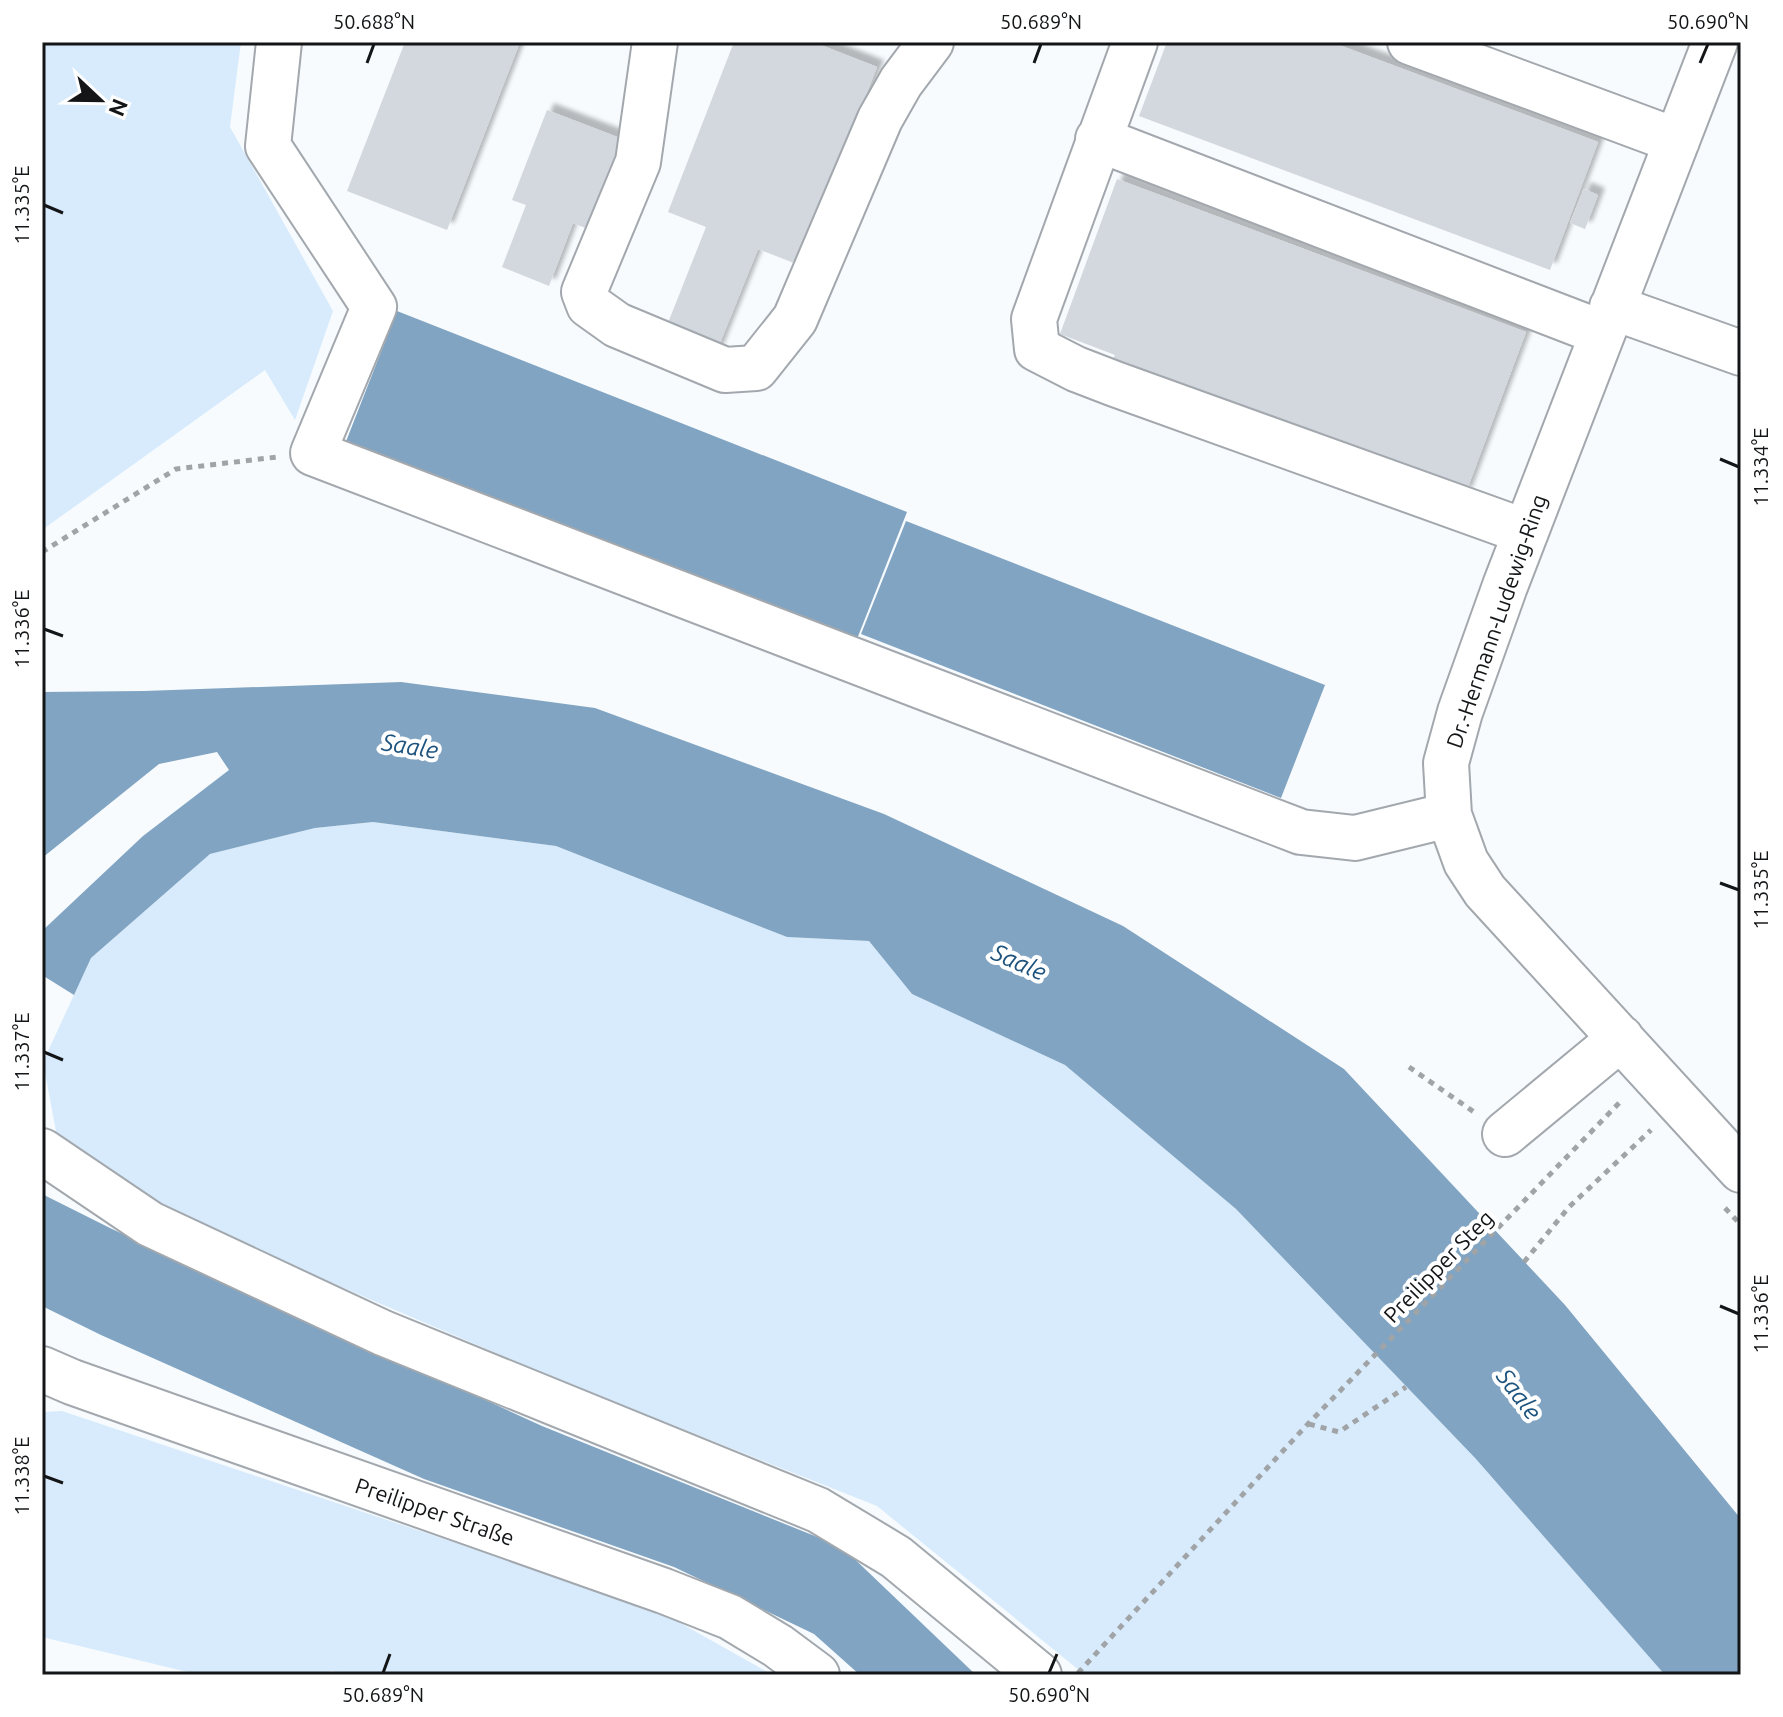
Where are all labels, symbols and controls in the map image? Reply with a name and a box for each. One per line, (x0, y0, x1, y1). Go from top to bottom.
text: 50.688°N (333, 10, 415, 33)
text: 50.689°N (1000, 10, 1082, 33)
text: 50.690°N (1667, 10, 1749, 33)
north arrow (60, 60, 140, 140)
text: N (104, 95, 134, 120)
text: 11.335°E (10, 166, 33, 245)
text: 11.334°E (1749, 428, 1772, 507)
street label: Dr.-Hermann-Ludewig-Ring (1441, 491, 1551, 751)
text: 11.336°E (10, 590, 33, 669)
water label: Saale (379, 728, 440, 764)
text: 11.335°E (1749, 851, 1772, 930)
water label: Saale (987, 938, 1050, 986)
text: 11.337°E (10, 1013, 33, 1092)
street label: Preilipper Steg (1378, 1205, 1498, 1327)
text: 11.336°E (1749, 1275, 1772, 1354)
water label: Saale (1491, 1362, 1547, 1425)
text: 11.338°E (10, 1437, 33, 1516)
street label: Preilipper Straße (352, 1472, 518, 1550)
text: 50.689°N (342, 1683, 424, 1706)
text: 50.690°N (1008, 1683, 1090, 1706)

